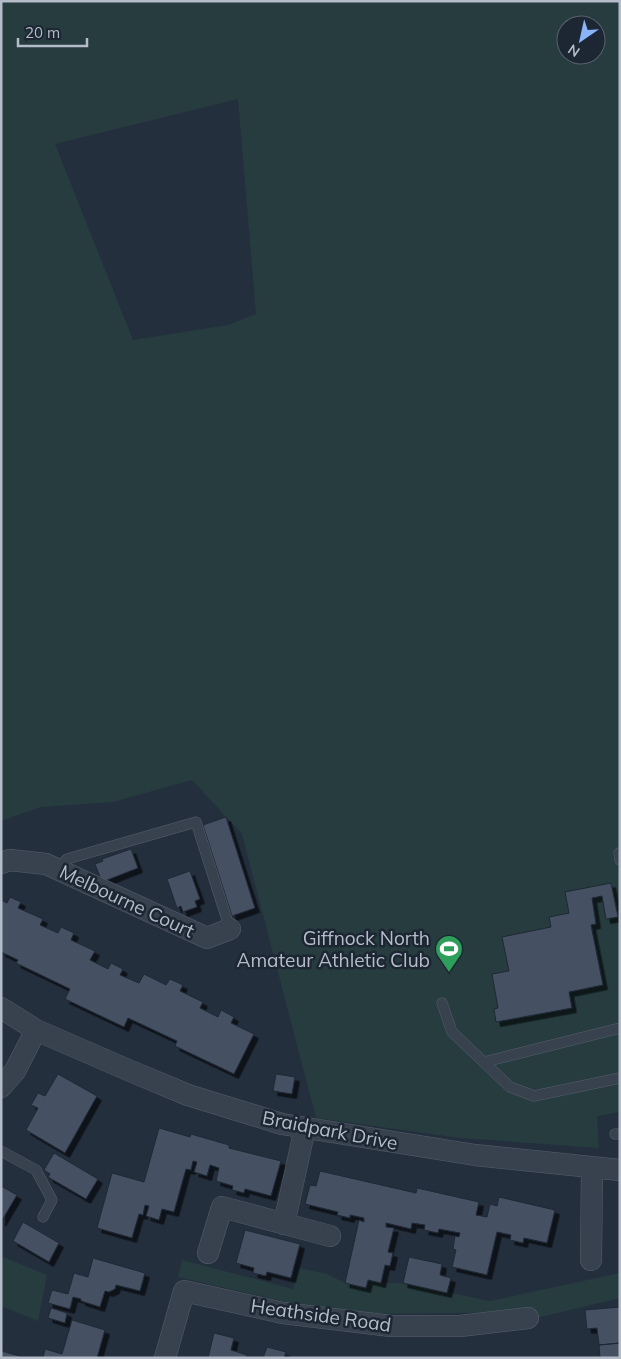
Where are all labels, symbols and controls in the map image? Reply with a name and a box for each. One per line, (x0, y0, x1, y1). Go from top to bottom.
scale bar (18, 15, 86, 47)
north arrow (556, 15, 606, 65)
text: 20 m (25, 23, 60, 42)
text: N (564, 40, 583, 61)
street label: Melbourne Court (56, 859, 198, 943)
place label: Giffnock North Amateur Athletic Club (236, 926, 430, 972)
sports icon: Giffnock North Amateur Athletic Club (434, 934, 464, 973)
street label: Braidpark Drive (260, 1105, 400, 1155)
street label: Heathside Road (249, 1293, 393, 1337)

